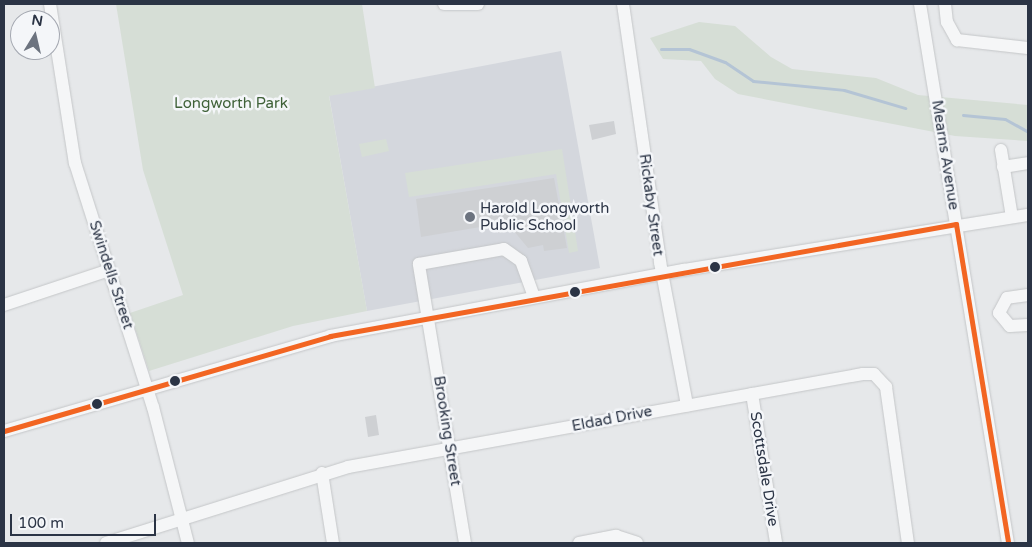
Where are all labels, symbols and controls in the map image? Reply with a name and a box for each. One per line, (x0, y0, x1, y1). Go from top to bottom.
north arrow (10, 10, 60, 60)
text: N (30, 11, 44, 30)
park label: Longworth Park (174, 95, 288, 113)
street label: Mearns Avenue (927, 99, 963, 211)
street label: Rickaby Street (635, 153, 667, 257)
place label: Harold Longworth Public School (480, 199, 609, 234)
marker: Harold Longworth Public School (464, 211, 476, 223)
street label: Swindells Street (85, 219, 137, 331)
unlabelled marker (710, 262, 720, 272)
unlabelled marker (570, 287, 580, 297)
street label: Brooking Street (429, 375, 465, 487)
unlabelled marker (170, 376, 180, 386)
unlabelled marker (92, 399, 102, 409)
street label: Eldad Drive (570, 402, 654, 436)
street label: Scottsdale Drive (746, 410, 782, 528)
scale bar (12, 504, 159, 536)
text: 100 m (18, 514, 64, 532)

